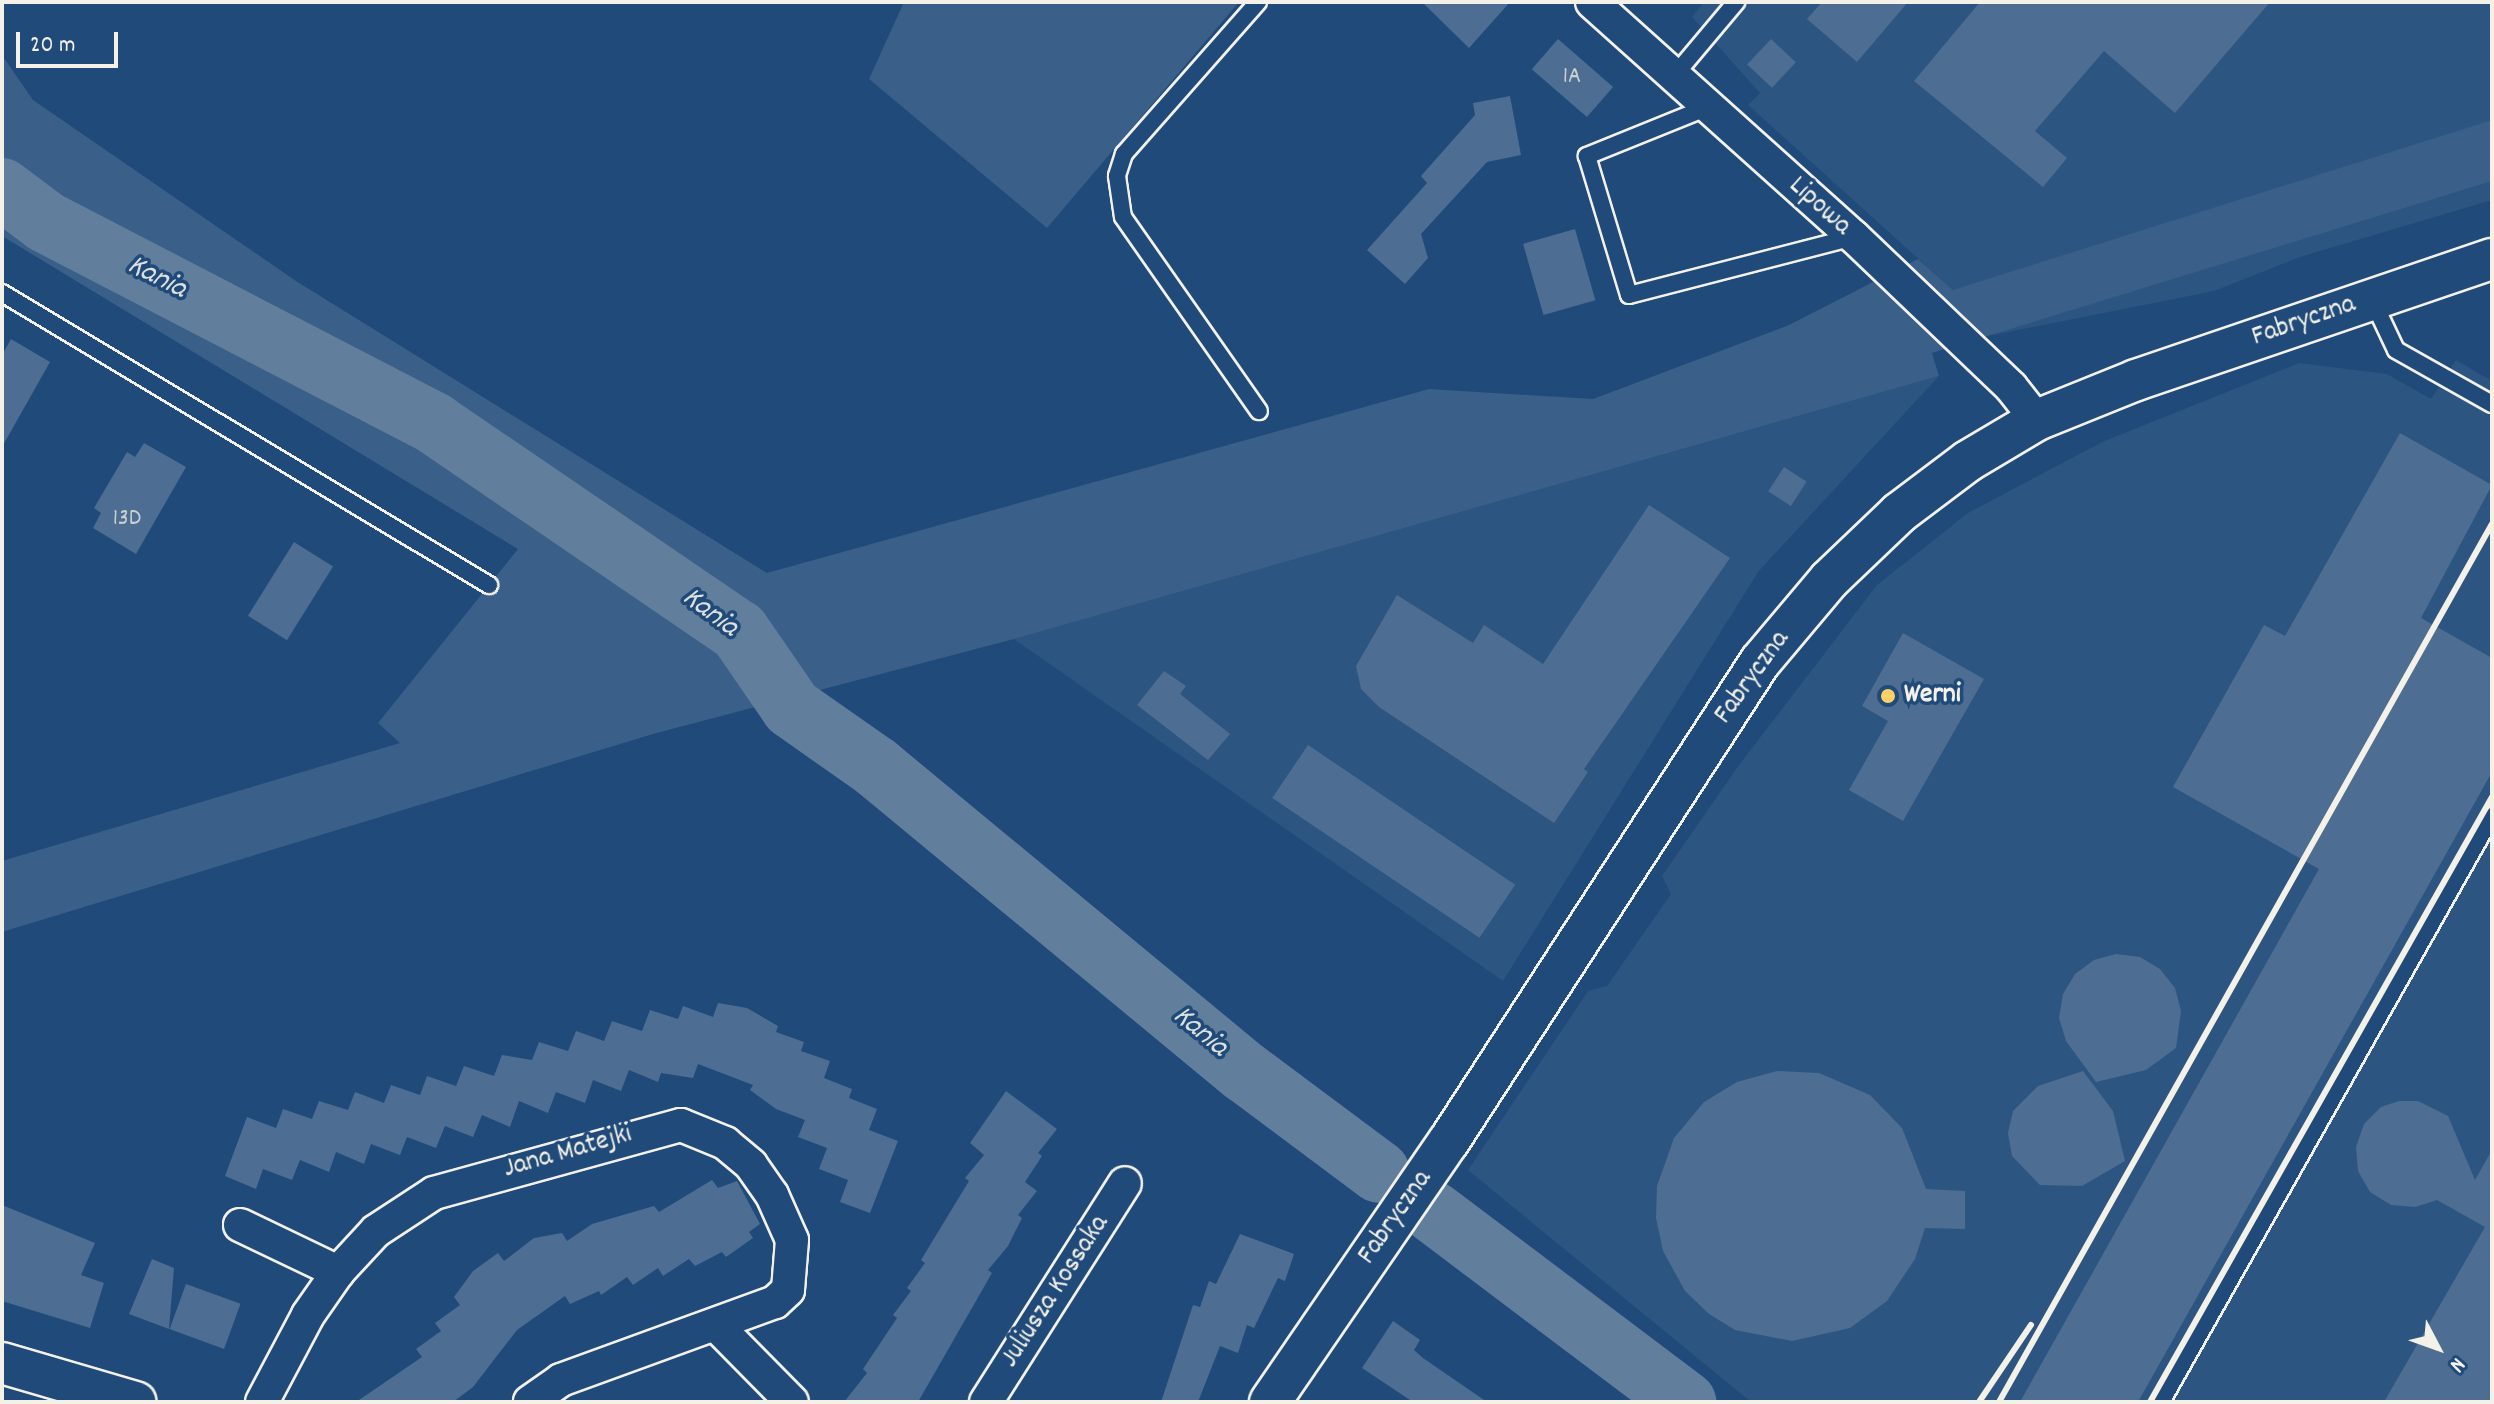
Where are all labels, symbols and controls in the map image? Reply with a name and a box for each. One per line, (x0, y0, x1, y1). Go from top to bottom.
scale bar (20, 16, 122, 66)
text: 20 m (30, 29, 76, 63)
house number: 1A (1563, 64, 1581, 92)
street label: Lipowa (1781, 170, 1857, 244)
water label: Kania (120, 249, 192, 309)
street label: Fabryczna (2248, 289, 2360, 355)
house number: 13D (113, 506, 141, 534)
water label: Kania (674, 581, 744, 647)
street label: Fabryczna (1708, 625, 1798, 731)
place label: Werni (1904, 679, 1961, 713)
marker: Werni (1879, 687, 1897, 705)
water label: Kania (1164, 999, 1234, 1067)
street label: Jana Matejki (500, 1119, 636, 1187)
street label: Fabryczna (1351, 1164, 1441, 1272)
street label: Juliusza Kossaka (994, 1210, 1118, 1374)
north arrow (2398, 1308, 2478, 1388)
text: N (2441, 1350, 2472, 1378)

